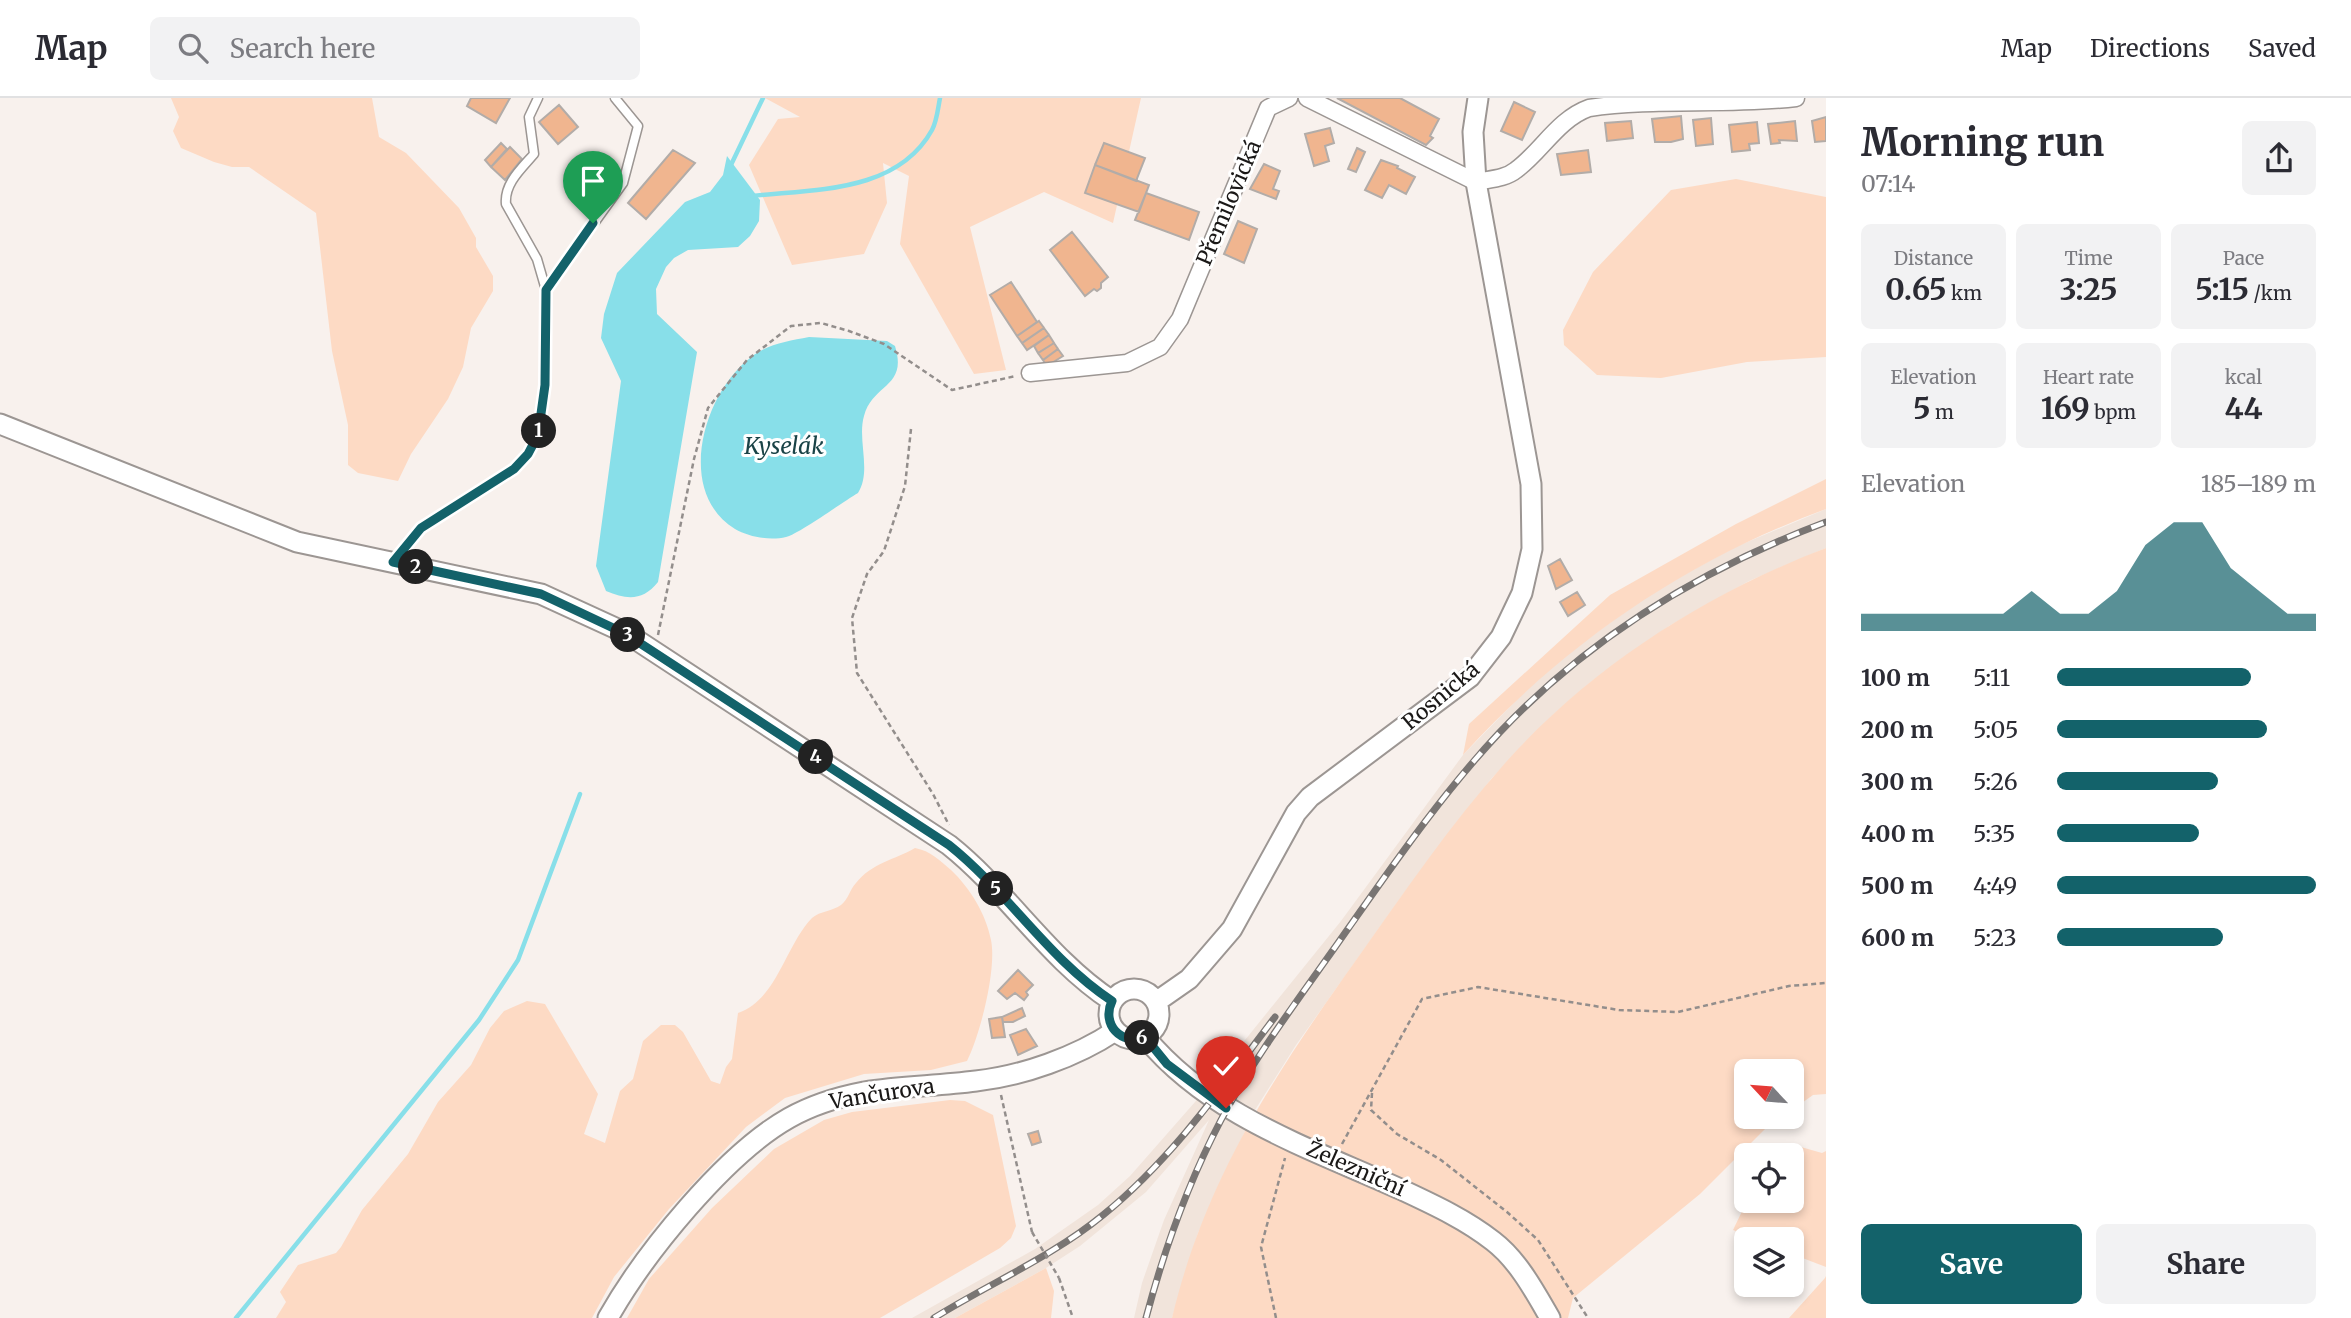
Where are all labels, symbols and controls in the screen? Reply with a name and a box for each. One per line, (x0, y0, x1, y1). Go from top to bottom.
search box (150, 17, 640, 80)
text: Map (35, 28, 108, 69)
icon: search (174, 29, 212, 67)
text: Search here (230, 32, 375, 65)
text: Map (2001, 33, 2052, 64)
text: Directions (2090, 33, 2210, 64)
text: Saved (2248, 33, 2316, 64)
text: Morning run (1861, 119, 2104, 166)
button: share (2242, 121, 2316, 195)
street label: Přemilovická (1190, 136, 1267, 269)
pin (563, 151, 623, 223)
icon: arrive (574, 162, 612, 200)
text: 07:14 (1861, 169, 1915, 198)
text: Distance (1894, 246, 1973, 270)
text: Time (2064, 246, 2113, 270)
text: Pace (2223, 246, 2264, 270)
text: 0.65 (1885, 270, 1947, 308)
text: 3:25 (2060, 270, 2117, 308)
text: 5:15 (2195, 270, 2249, 308)
text: km (1947, 281, 1982, 305)
text: /km (2249, 281, 2292, 305)
text: Elevation (1890, 365, 1977, 389)
text: Heart rate (2043, 365, 2134, 389)
text: kcal (2225, 365, 2262, 389)
text: 5 (1913, 389, 1931, 427)
text: 169 (2041, 389, 2090, 427)
text: 44 (2224, 389, 2263, 427)
text: m (1931, 400, 1954, 424)
text: bpm (2090, 400, 2136, 424)
pin: 1 (522, 414, 556, 448)
text: 1 (534, 418, 543, 442)
water label: Kyselák (743, 431, 824, 460)
text: Elevation (1861, 469, 1965, 498)
text: 185–189 m (2201, 469, 2316, 498)
pin: 2 (398, 550, 434, 584)
text: 2 (410, 554, 421, 578)
pin: 3 (610, 618, 646, 652)
text: 3 (622, 622, 633, 646)
street label: Rosnická (1397, 656, 1485, 736)
text: 100 m (1861, 663, 1930, 692)
text: 5:11 (1973, 663, 2010, 692)
text: 200 m (1861, 715, 1933, 744)
text: 5:05 (1973, 715, 2018, 744)
pin: 4 (798, 740, 834, 774)
text: 4 (809, 744, 822, 768)
text: 300 m (1861, 767, 1933, 796)
text: 5:26 (1973, 767, 2018, 796)
text: 400 m (1861, 819, 1935, 848)
text: 5:35 (1973, 819, 2015, 848)
text: 500 m (1861, 871, 1933, 900)
text: 4:49 (1973, 871, 2017, 900)
pin: 5 (978, 872, 1014, 906)
text: 5 (990, 876, 1001, 900)
text: 600 m (1861, 923, 1934, 952)
text: 5:23 (1973, 923, 2017, 952)
pin: 6 (1124, 1020, 1160, 1056)
text: 6 (1136, 1025, 1147, 1049)
pin (1196, 1036, 1256, 1108)
icon: check (1207, 1047, 1245, 1085)
north arrow (1734, 1059, 1804, 1129)
map controls (1734, 1059, 1804, 1297)
street label: Vančurova (827, 1072, 936, 1115)
street label: Železniční (1303, 1135, 1411, 1203)
button: locate (1734, 1143, 1804, 1213)
button: Save (1861, 1224, 2082, 1304)
button: Share (2096, 1224, 2316, 1304)
button: layers (1734, 1227, 1804, 1297)

